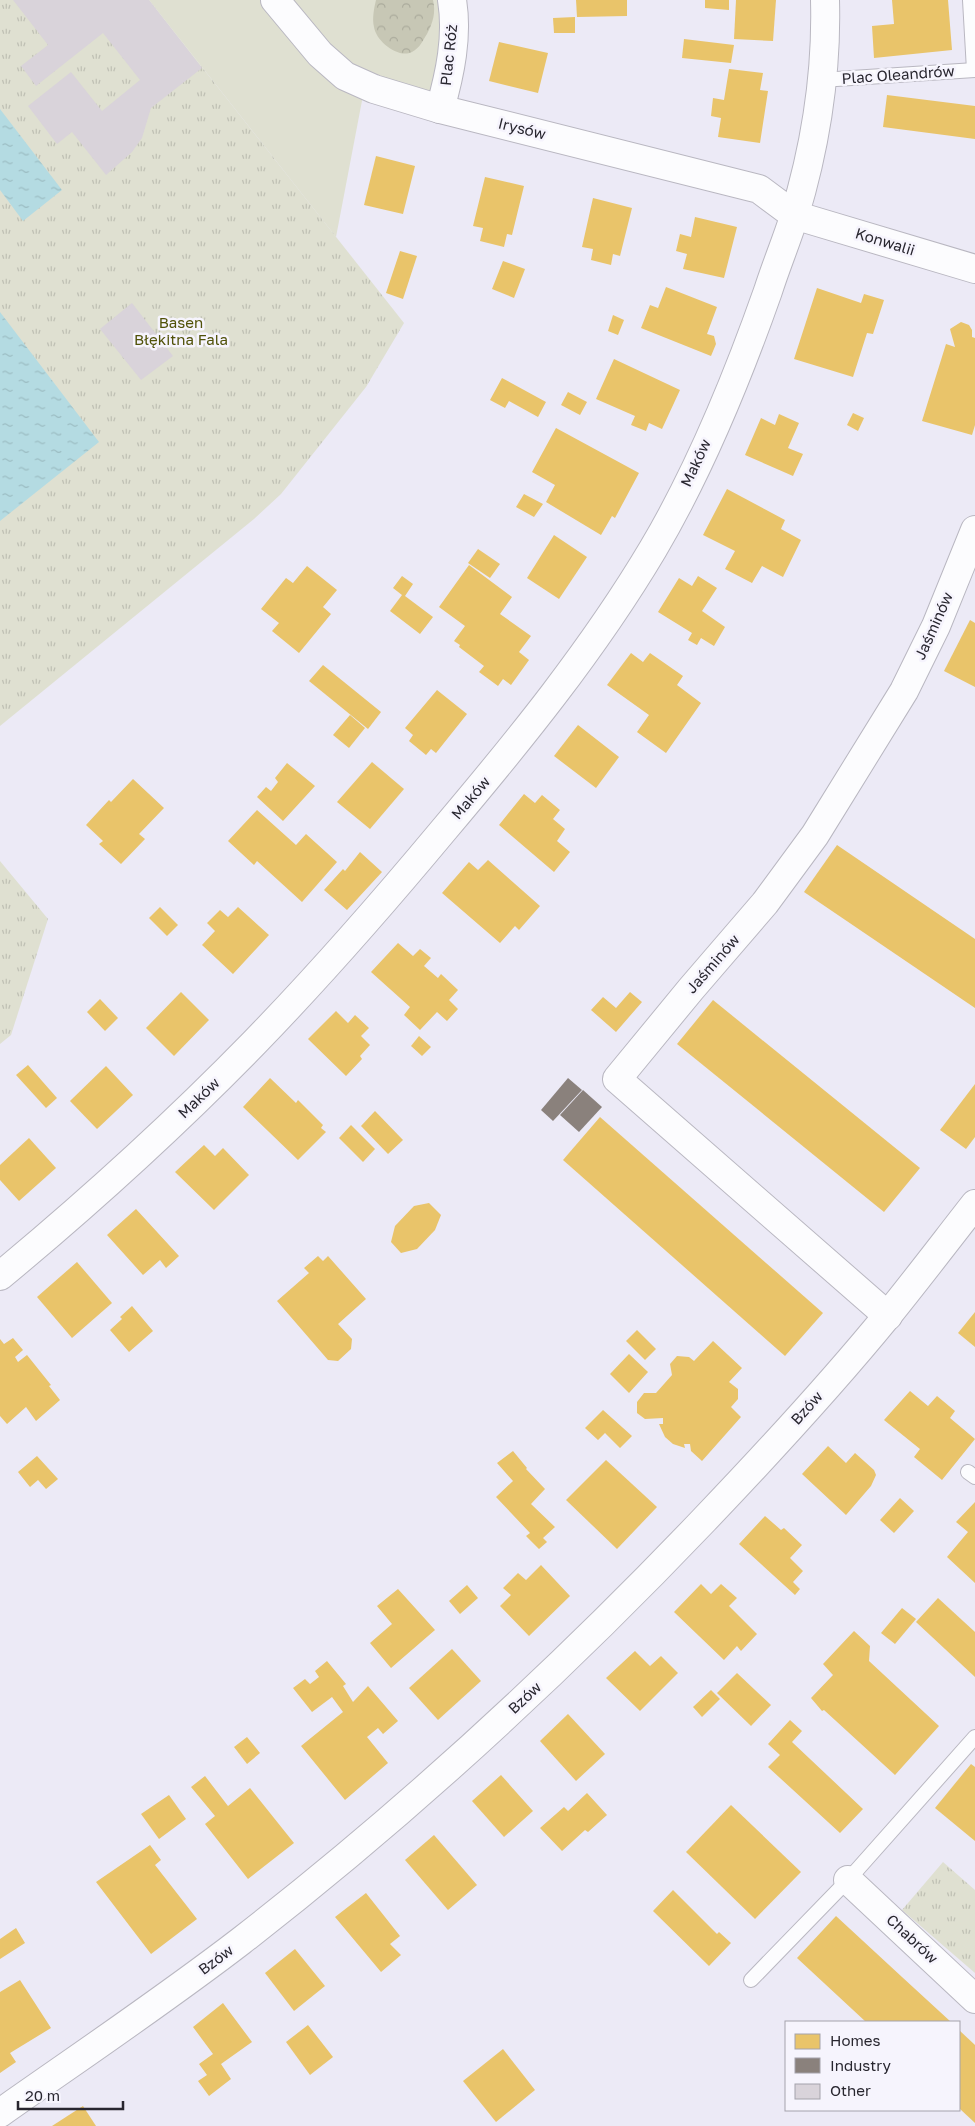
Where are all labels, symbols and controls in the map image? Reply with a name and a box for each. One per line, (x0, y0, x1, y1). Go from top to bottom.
street label: Plac Róż (436, 23, 460, 87)
street label: Plac Oleandrów (841, 61, 955, 87)
street label: Irysów (497, 113, 548, 143)
street label: Konwalii (853, 223, 917, 259)
park label: Basen Błękitna Fala (134, 313, 228, 348)
street label: Maków (676, 436, 714, 489)
street label: Jaśminów (910, 589, 956, 662)
street label: Maków (447, 772, 493, 823)
street label: Jaśminów (682, 930, 743, 997)
street label: Maków (174, 1073, 223, 1121)
street label: Bzów (787, 1387, 826, 1428)
street label: Bzów (504, 1678, 545, 1717)
street label: Chabrów (883, 1910, 942, 1967)
street label: Bzów (195, 1940, 236, 1978)
legend (785, 2021, 960, 2111)
text: Homes (830, 2031, 880, 2049)
text: Industry (830, 2056, 891, 2074)
scale bar (18, 2078, 122, 2110)
text: Other (830, 2081, 871, 2099)
text: 20 m (25, 2086, 60, 2104)

